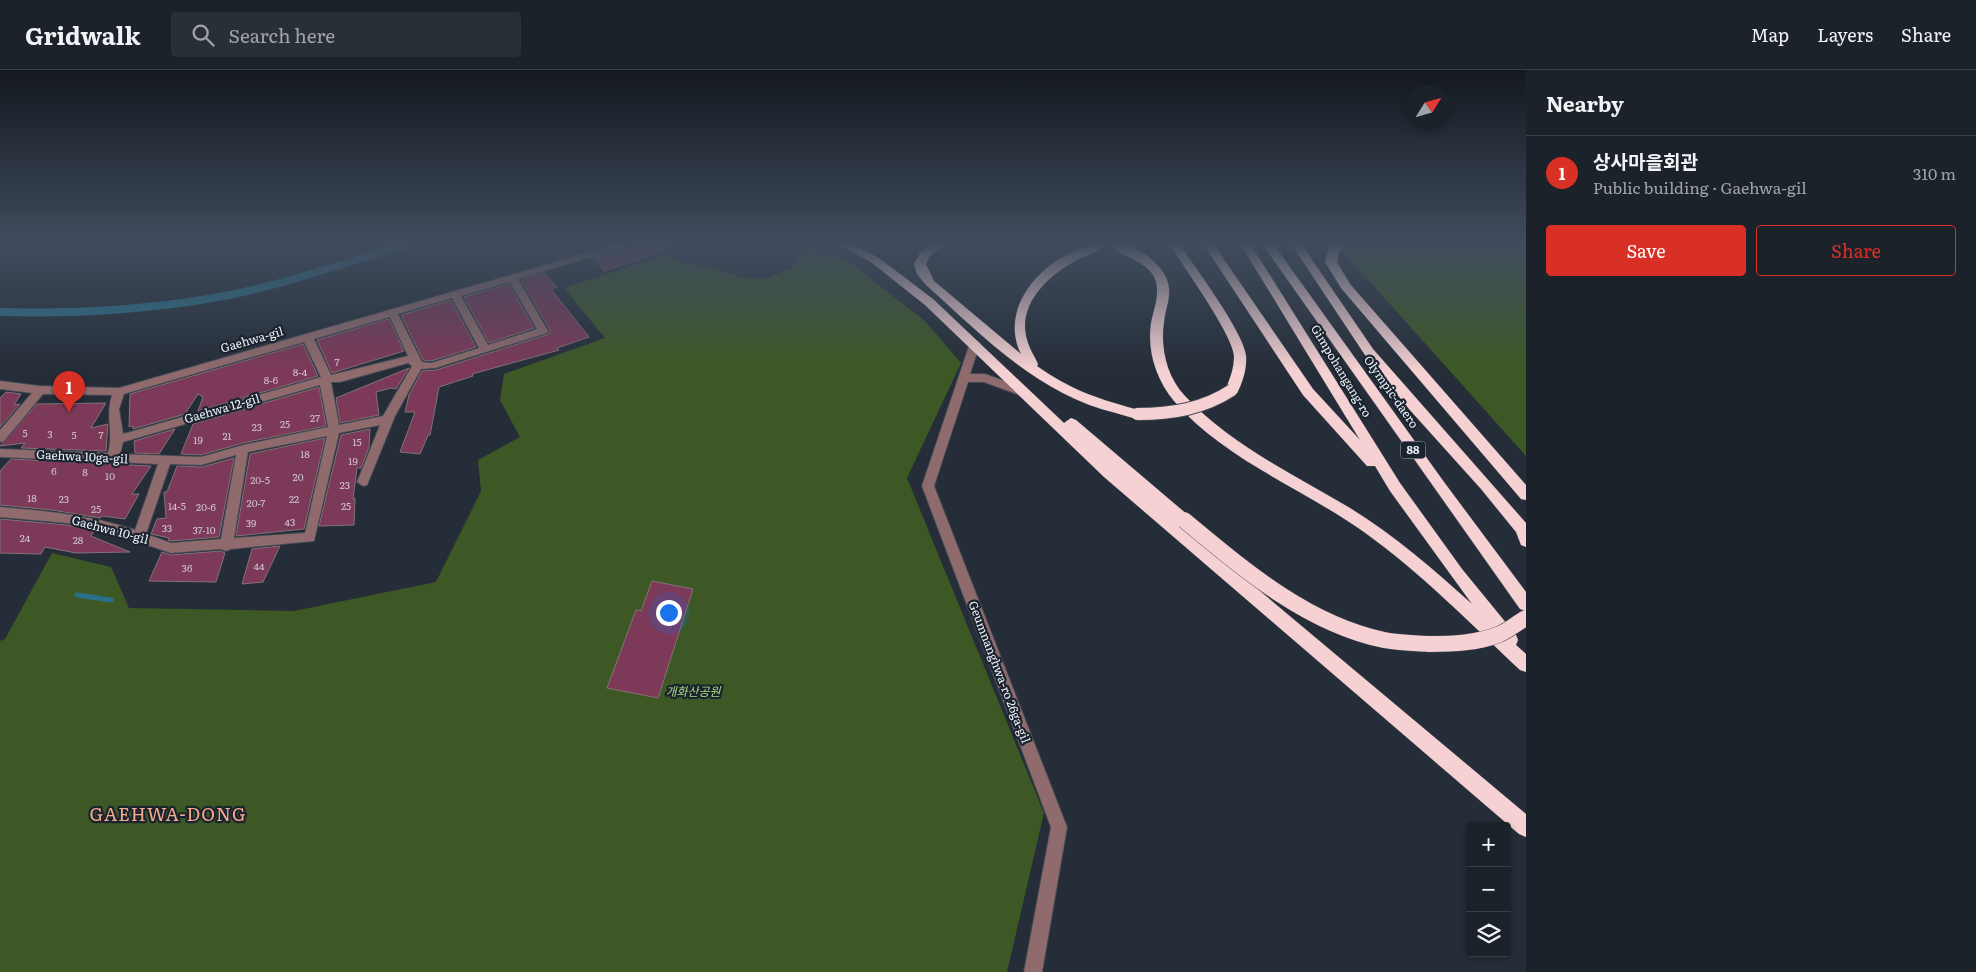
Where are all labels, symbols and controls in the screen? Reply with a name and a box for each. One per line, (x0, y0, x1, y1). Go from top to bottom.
search box (171, 12, 521, 57)
text: Gridwalk (25, 17, 141, 52)
icon: search (189, 21, 217, 49)
text: Search here (229, 21, 335, 49)
text: Map (1751, 21, 1789, 48)
text: Layers (1817, 21, 1873, 48)
text: Share (1901, 21, 1951, 48)
north arrow (1406, 85, 1451, 130)
text: Nearby (1546, 87, 1624, 118)
text: 상사마을회관 (1593, 147, 1698, 175)
text: 1 (1559, 161, 1565, 185)
text: 310 m (1913, 161, 1956, 185)
text: Public building · Gaehwa-gil (1593, 175, 1807, 199)
button: Save (1546, 225, 1746, 276)
button: Share (1756, 225, 1956, 276)
street label: Gaehwa-gil (218, 321, 285, 357)
street label: Gimpohangang-ro (1307, 321, 1377, 420)
street label: Olympic-daero (1360, 351, 1424, 431)
house number: 7 (334, 354, 340, 369)
house number: 8-4 (293, 364, 308, 379)
pin: 1 (53, 371, 85, 412)
house number: 8-6 (264, 372, 279, 387)
street label: Gaehwa 12-gil (182, 389, 262, 427)
house number: 27 (310, 410, 320, 425)
house number: 25 (280, 416, 290, 431)
house number: 23 (252, 419, 262, 434)
house number: 5 (22, 425, 28, 440)
house number: 3 (47, 426, 53, 441)
house number: 5 (71, 427, 77, 442)
house number: 7 (98, 427, 104, 442)
house number: 21 (222, 428, 232, 443)
house number: 19 (193, 432, 203, 447)
house number: 15 (352, 434, 362, 449)
road number: 88 (1400, 442, 1426, 458)
street label: Gaehwa 10ga-gil (36, 445, 128, 467)
house number: 18 (300, 446, 310, 461)
house number: 19 (348, 453, 358, 468)
house number: 6 (51, 463, 57, 478)
house number: 8 (82, 464, 88, 479)
house number: 10 (105, 468, 115, 483)
house number: 20 (293, 469, 304, 484)
house number: 20-5 (250, 472, 270, 487)
house number: 23 (340, 477, 350, 492)
house number: 18 (27, 490, 37, 505)
house number: 23 (59, 491, 69, 506)
house number: 22 (289, 491, 299, 506)
house number: 20-7 (247, 495, 265, 510)
house number: 14-5 (168, 498, 186, 513)
house number: 25 (341, 498, 351, 513)
house number: 20-6 (196, 499, 217, 514)
house number: 25 (91, 501, 101, 516)
street label: Gaehwa 10-gil (70, 510, 151, 548)
house number: 43 (285, 514, 295, 529)
house number: 39 (246, 515, 256, 530)
house number: 33 (162, 520, 172, 535)
house number: 37-10 (193, 522, 216, 537)
house number: 24 (20, 530, 31, 545)
house number: 28 (73, 532, 84, 547)
house number: 44 (253, 558, 265, 573)
house number: 36 (182, 560, 193, 575)
street label: Geumnanghwa-ro 26ga-gil (964, 598, 1035, 745)
your location (656, 600, 682, 626)
park label: 개화산공원 (665, 682, 722, 700)
district label: GAEHWA-DONG (90, 800, 246, 827)
map controls (1466, 822, 1511, 957)
button: + (1466, 822, 1511, 867)
button: − (1466, 867, 1511, 912)
button: layers (1466, 912, 1511, 957)

